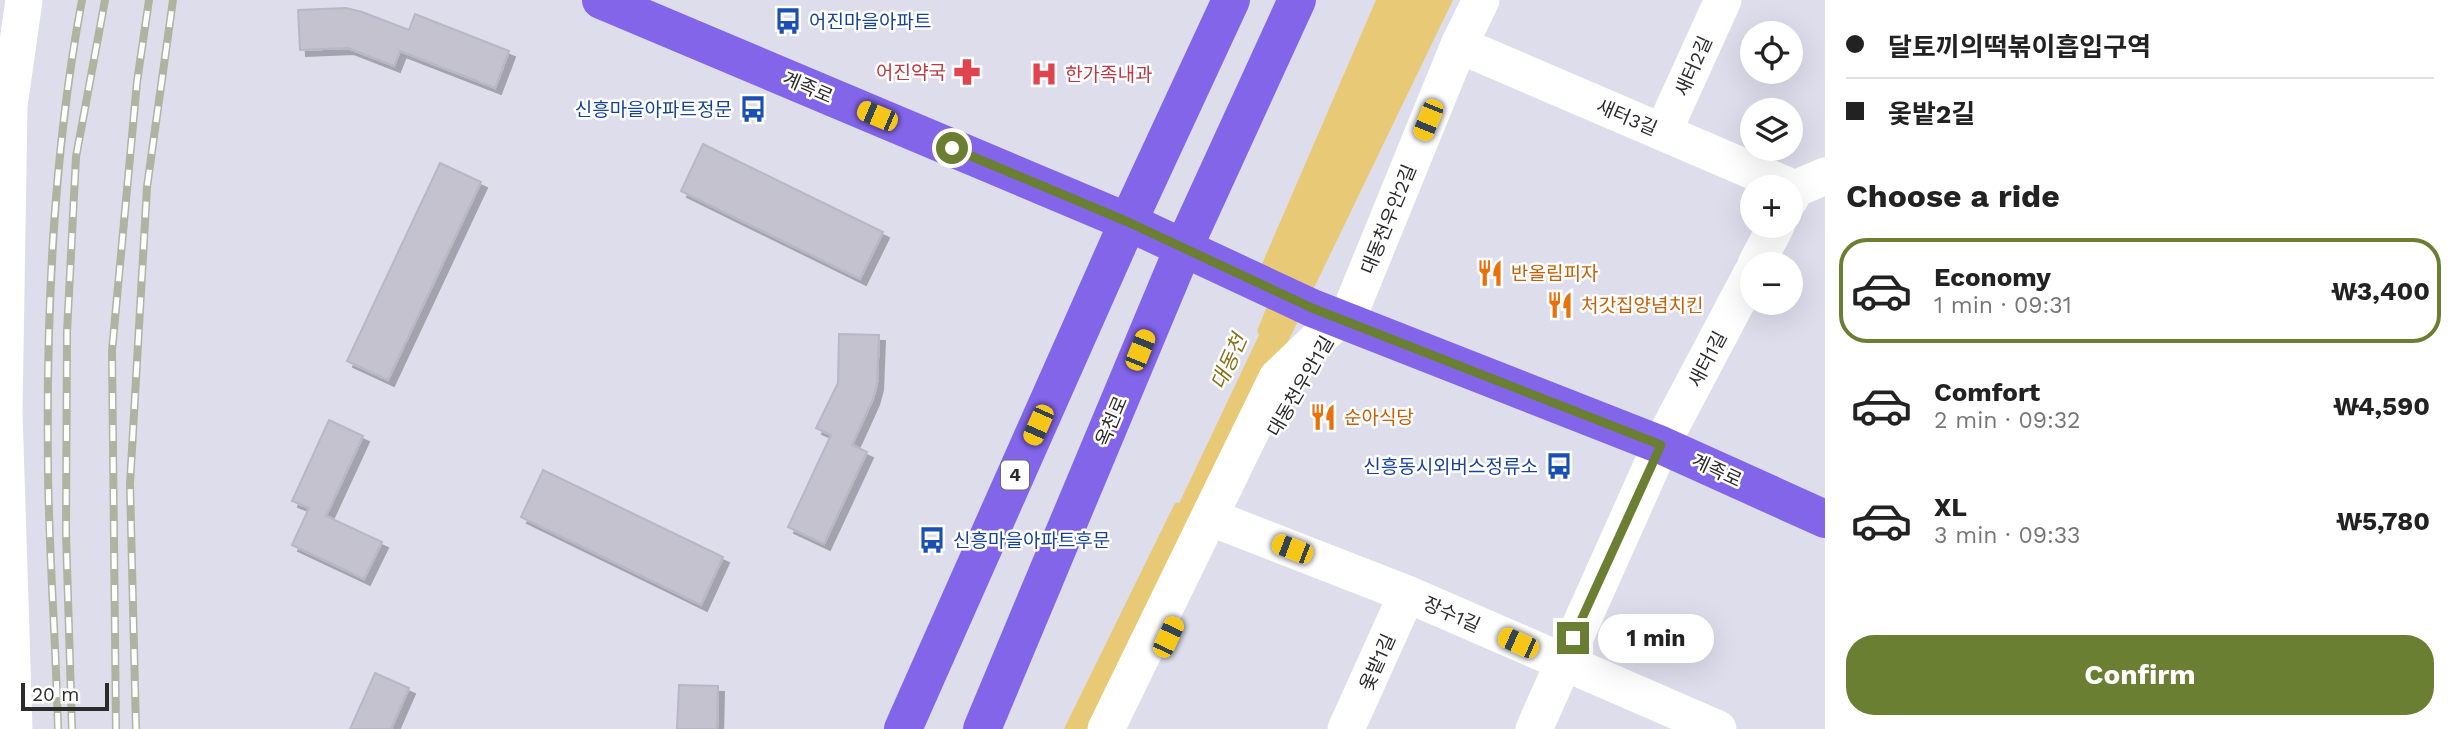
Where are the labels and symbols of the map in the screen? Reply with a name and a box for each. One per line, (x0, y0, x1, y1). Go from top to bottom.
bus stop icon: 어진마을아파트 (773, 6, 803, 36)
place label: 어진마을아파트 (809, 10, 931, 33)
street label: 새터2길 (1670, 33, 1717, 100)
pharmacy icon: 어진약국 (952, 57, 982, 87)
hospital icon: 한가족내과 (1029, 59, 1059, 89)
place label: 어진약국 (876, 61, 946, 84)
place label: 한가족내과 (1065, 63, 1152, 86)
street label: 계족로 (779, 67, 836, 108)
bus stop icon: 신흥마을아파트정문 (738, 94, 768, 124)
street label: 새터3길 (1593, 94, 1661, 140)
car (1411, 97, 1446, 143)
place label: 신흥마을아파트정문 (575, 98, 732, 121)
car (854, 98, 901, 134)
route start (936, 132, 968, 164)
street label: 대동천우안2길 (1356, 161, 1421, 277)
restaurant icon: 반올림피자 (1475, 258, 1505, 288)
place label: 반올림피자 (1511, 262, 1598, 285)
restaurant icon: 처갓집양념치킨 (1545, 290, 1575, 320)
place label: 처갓집양념치킨 (1581, 294, 1703, 317)
car (1123, 327, 1158, 373)
street label: 새터1길 (1683, 327, 1732, 391)
water label: 대동천 (1205, 328, 1253, 393)
street label: 대동천우안1길 (1262, 332, 1338, 441)
street label: 옥천로 (1091, 393, 1132, 450)
car (1020, 402, 1057, 448)
restaurant icon: 순아식당 (1308, 402, 1338, 432)
place label: 순아식당 (1344, 406, 1414, 429)
street label: 계족로 (1688, 449, 1745, 492)
bus stop icon: 신흥동시외버스정류소 (1544, 451, 1574, 481)
place label: 신흥동시외버스정류소 (1363, 455, 1538, 478)
road number: 4 (1001, 461, 1029, 490)
bus stop icon: 신흥마을아파트후문 (917, 525, 947, 555)
place label: 신흥마을아파트후문 (953, 529, 1110, 552)
car (1269, 532, 1316, 566)
street label: 장수1길 (1420, 592, 1484, 637)
car (1150, 614, 1187, 660)
callout: 1 min (1598, 614, 1713, 662)
route end (1557, 622, 1589, 654)
car (1495, 625, 1542, 661)
street label: 옻밭1길 (1355, 630, 1400, 694)
scale bar (21, 680, 108, 712)

